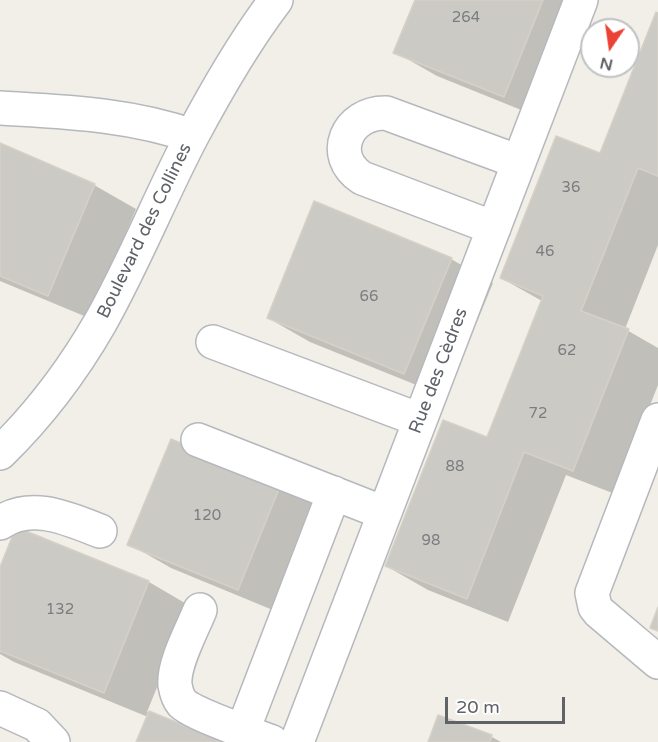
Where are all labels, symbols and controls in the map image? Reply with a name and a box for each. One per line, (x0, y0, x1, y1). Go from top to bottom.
house number: 264 (452, 9, 480, 27)
north arrow (580, 18, 640, 78)
text: N (598, 52, 615, 75)
street label: Boulevard des Collines (93, 140, 197, 322)
house number: 36 (562, 179, 580, 197)
house number: 46 (536, 243, 554, 261)
house number: 66 (360, 288, 378, 306)
street label: Rue des Cèdres (405, 305, 473, 437)
house number: 62 (558, 342, 576, 360)
house number: 72 (529, 405, 547, 423)
house number: 88 (446, 458, 464, 476)
house number: 120 (193, 507, 221, 525)
house number: 98 (422, 532, 440, 550)
house number: 132 (46, 601, 74, 619)
scale bar (448, 685, 568, 723)
text: 20 m (456, 696, 500, 718)

